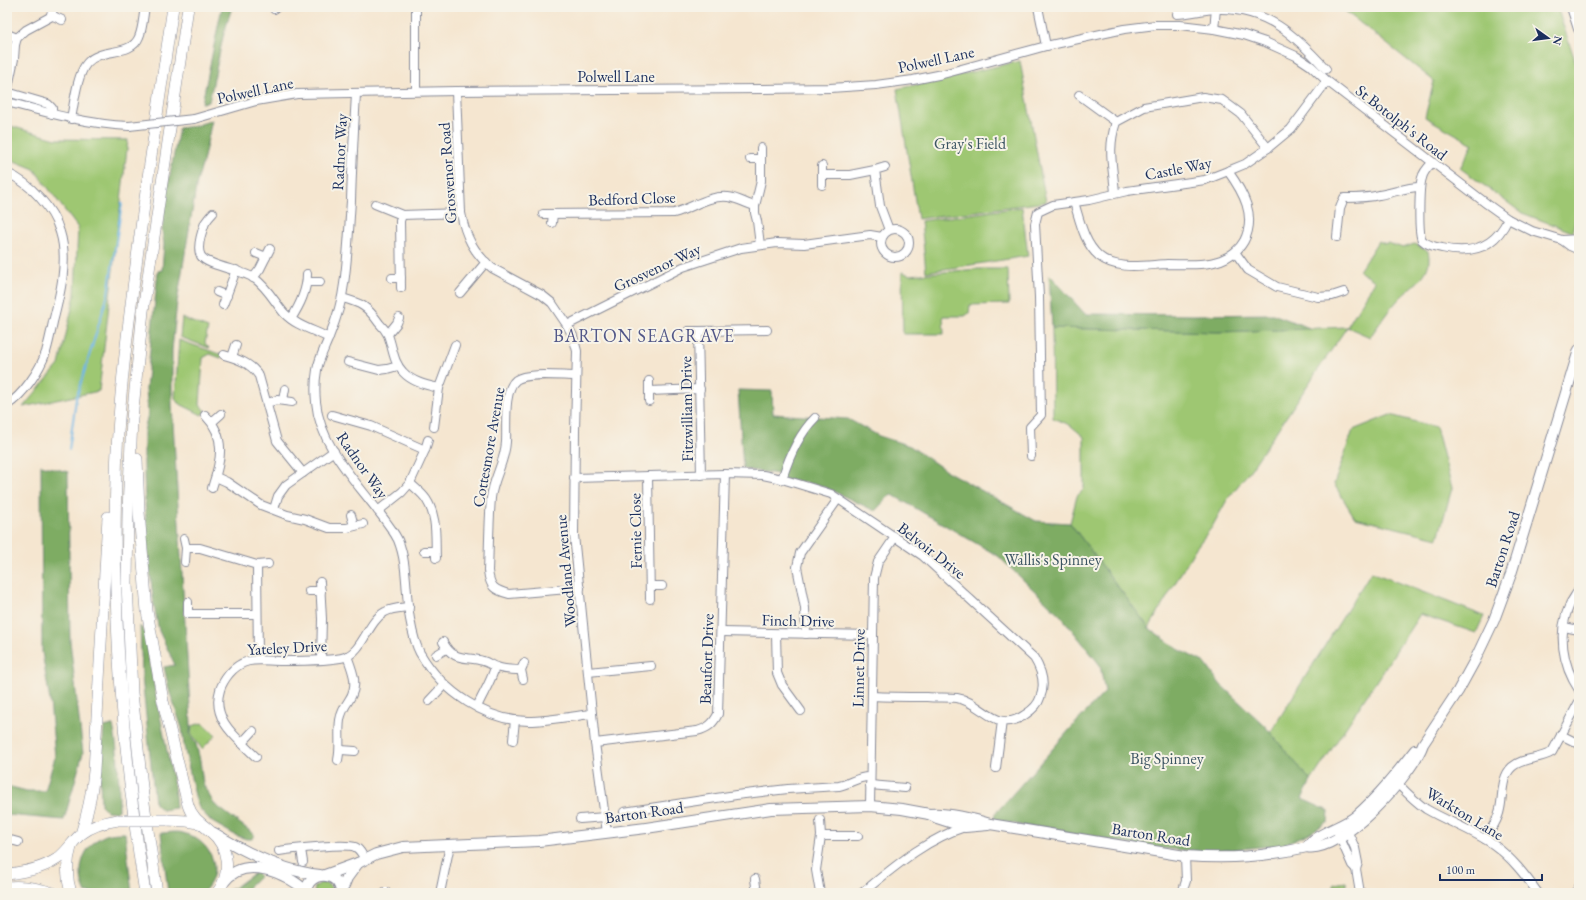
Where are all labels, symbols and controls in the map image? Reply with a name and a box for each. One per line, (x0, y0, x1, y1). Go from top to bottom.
north arrow (1528, 18, 1568, 58)
text: N (1550, 34, 1566, 47)
street label: Polwell Lane (896, 41, 976, 78)
street label: Polwell Lane (577, 66, 655, 87)
street label: Polwell Lane (215, 72, 295, 109)
street label: St Botolph's Road (1352, 80, 1453, 165)
street label: Radnor Way (327, 112, 352, 191)
street label: Grosvenor Road (433, 121, 462, 224)
park label: Gray's Field (934, 133, 1007, 154)
street label: Castle Way (1143, 152, 1214, 185)
street label: Bedford Close (588, 186, 676, 211)
street label: Grosvenor Way (610, 238, 705, 297)
district label: BARTON SEAGRAVE (553, 324, 735, 347)
street label: Fitzwilliam Drive (675, 356, 698, 462)
street label: Cottesmore Avenue (468, 385, 509, 509)
street label: Radnor Way (332, 428, 394, 504)
street label: Fernie Close (624, 493, 647, 569)
street label: Barton Road (1480, 507, 1525, 590)
street label: Woodland Avenue (550, 514, 581, 628)
street label: Belvoir Drive (893, 517, 970, 583)
park label: Wallis's Spinney (1004, 549, 1103, 570)
street label: Finch Drive (761, 609, 835, 632)
street label: Beaufort Drive (694, 613, 719, 705)
street label: Linnet Drive (847, 628, 870, 708)
street label: Yateley Drive (247, 635, 327, 660)
park label: Big Spinney (1130, 748, 1205, 769)
street label: Warkton Lane (1422, 782, 1508, 845)
street label: Barton Road (603, 796, 686, 828)
street label: Barton Road (1110, 818, 1193, 851)
scale bar (1440, 856, 1542, 882)
text: 100 m (1446, 862, 1476, 878)

